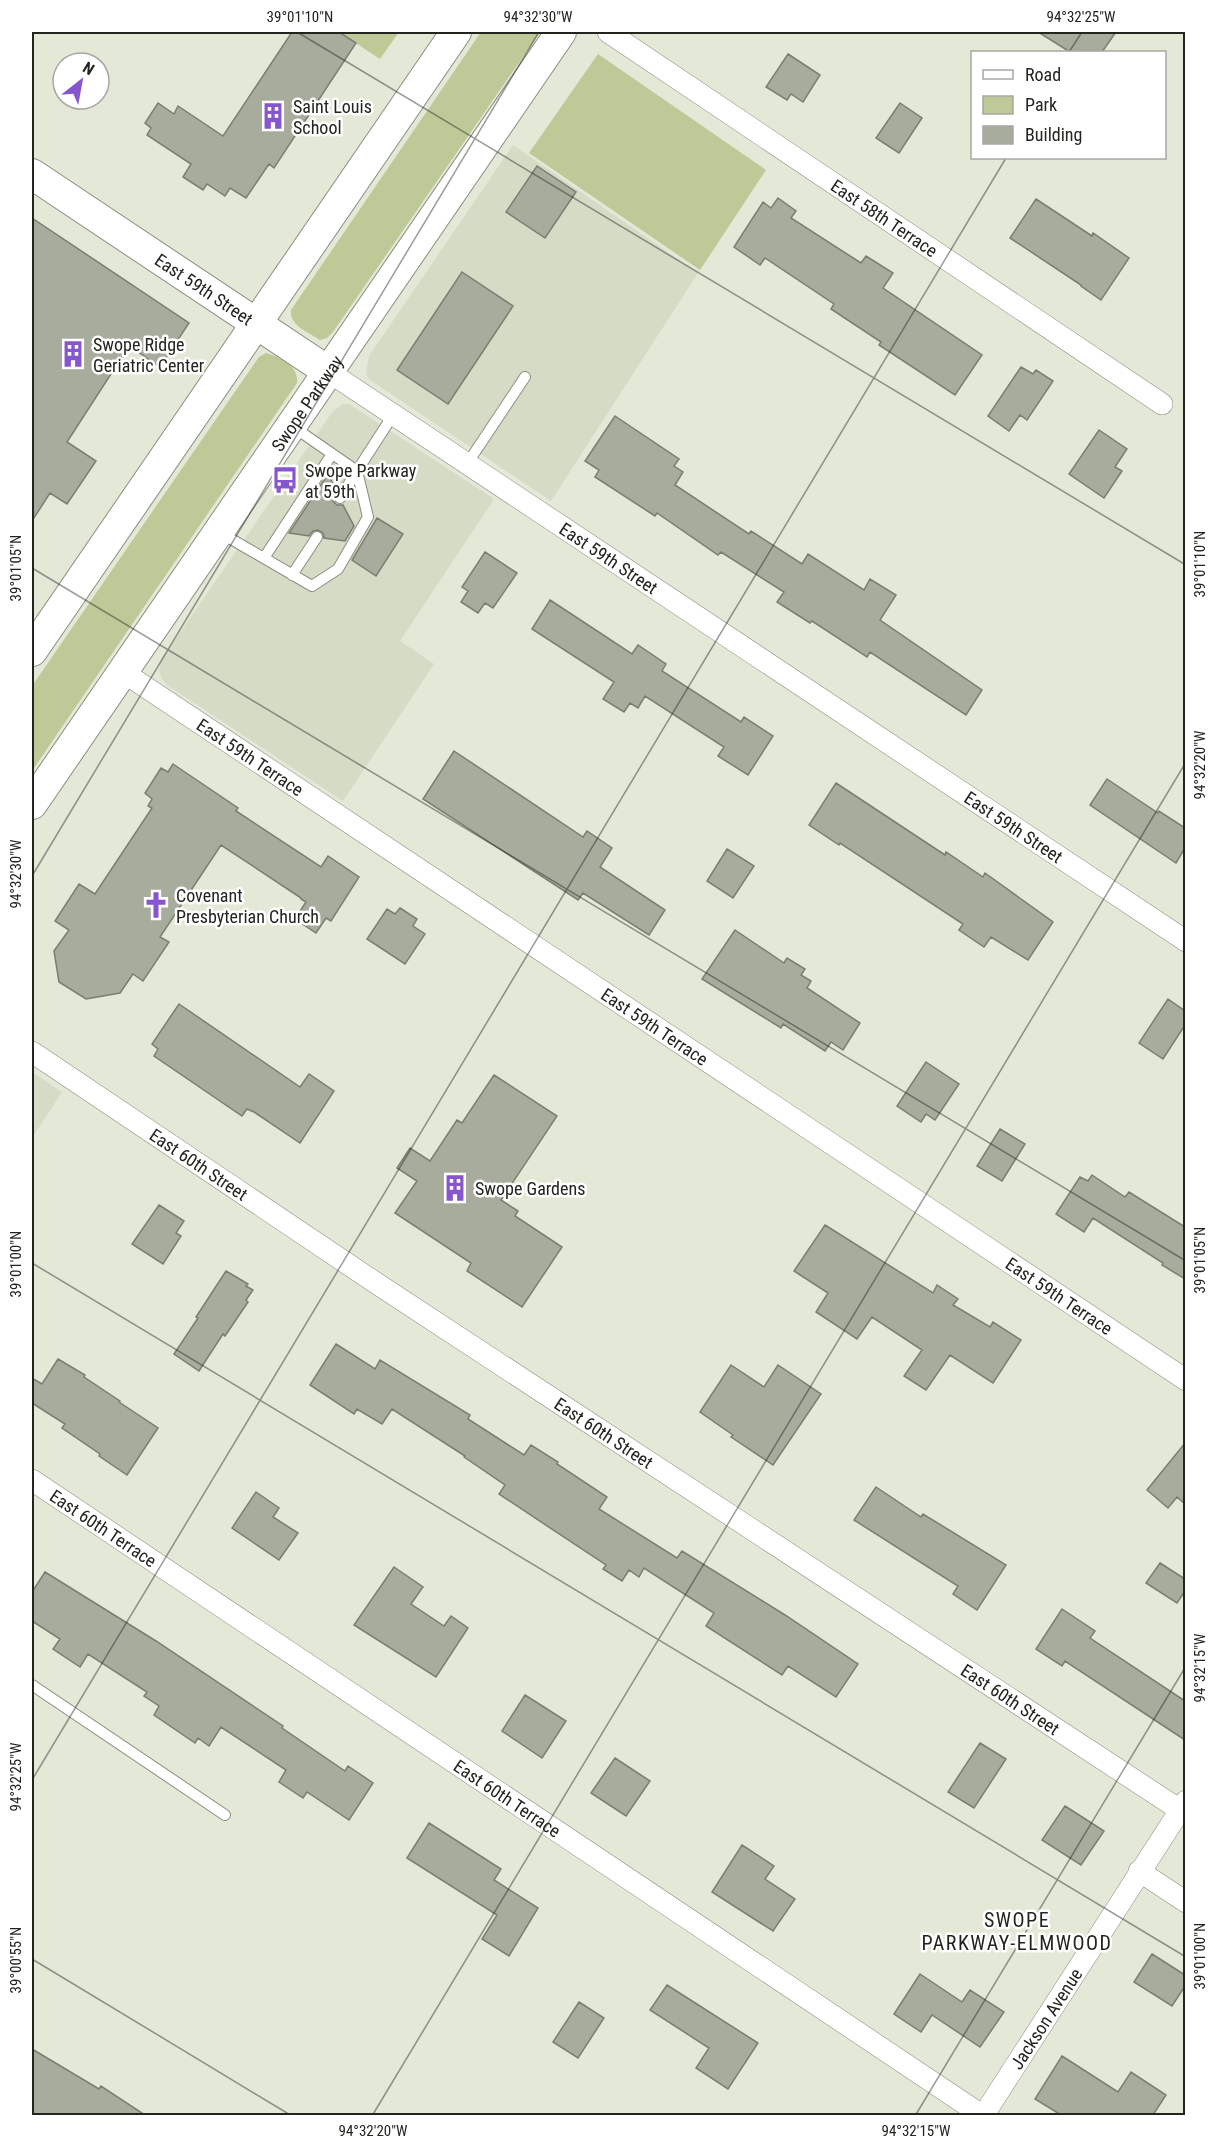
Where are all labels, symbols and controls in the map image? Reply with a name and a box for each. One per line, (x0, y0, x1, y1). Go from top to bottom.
text: 39°01'10"N (267, 8, 333, 26)
text: 94°32'30"W (504, 8, 573, 26)
text: 94°32'25"W (1047, 8, 1116, 26)
north arrow (51, 51, 111, 111)
legend (971, 51, 1166, 159)
text: N (79, 58, 98, 79)
text: Road (1025, 64, 1061, 85)
text: Park (1025, 94, 1057, 115)
place label: Saint Louis School (293, 96, 372, 138)
building icon: Saint Louis School (258, 101, 288, 131)
text: Building (1025, 124, 1082, 145)
street label: East 58th Terrace (827, 174, 942, 261)
street label: East 59th Street (151, 249, 257, 329)
place label: Swope Ridge Geriatric Center (93, 334, 205, 376)
building icon: Swope Ridge Geriatric Center (58, 339, 88, 369)
street label: Swope Parkway (267, 351, 347, 455)
place label: Swope Parkway at 59th (305, 460, 417, 502)
bus stop icon: Swope Parkway at 59th (270, 465, 300, 495)
street label: East 59th Street (556, 518, 662, 598)
text: 39°01'10"N (1191, 531, 1209, 597)
text: 39°01'05"N (7, 535, 25, 601)
street label: East 59th Terrace (193, 714, 308, 800)
text: 94°32'20"W (1191, 730, 1209, 799)
street label: East 59th Street (961, 787, 1067, 867)
text: 94°32'30"W (7, 839, 25, 908)
place label: Covenant Presbyterian Church (176, 885, 319, 927)
church icon: Covenant Presbyterian Church (141, 890, 171, 920)
street label: East 59th Terrace (597, 983, 712, 1069)
street label: East 60th Street (146, 1124, 252, 1204)
building icon: Swope Gardens (440, 1173, 470, 1203)
place label: Swope Gardens (475, 1178, 585, 1199)
text: 39°01'05"N (1191, 1227, 1209, 1293)
text: 39°01'00"N (7, 1231, 25, 1297)
street label: East 59th Terrace (1002, 1253, 1117, 1339)
street label: East 60th Street (551, 1393, 657, 1472)
street label: East 60th Terrace (46, 1485, 161, 1571)
text: 94°32'15"W (1191, 1633, 1209, 1702)
street label: East 60th Street (957, 1659, 1064, 1739)
text: 94°32'25"W (7, 1742, 25, 1811)
street label: East 60th Terrace (450, 1755, 565, 1841)
district label: SWOPE PARKWAY-ELMWOOD (922, 1908, 1112, 1955)
text: 39°01'00"N (1191, 1923, 1209, 1989)
text: 39°00'55"N (7, 1927, 25, 1993)
street label: Jackson Avenue (1006, 1964, 1086, 2073)
text: 94°32'20"W (339, 2122, 408, 2140)
text: 94°32'15"W (882, 2122, 951, 2140)

